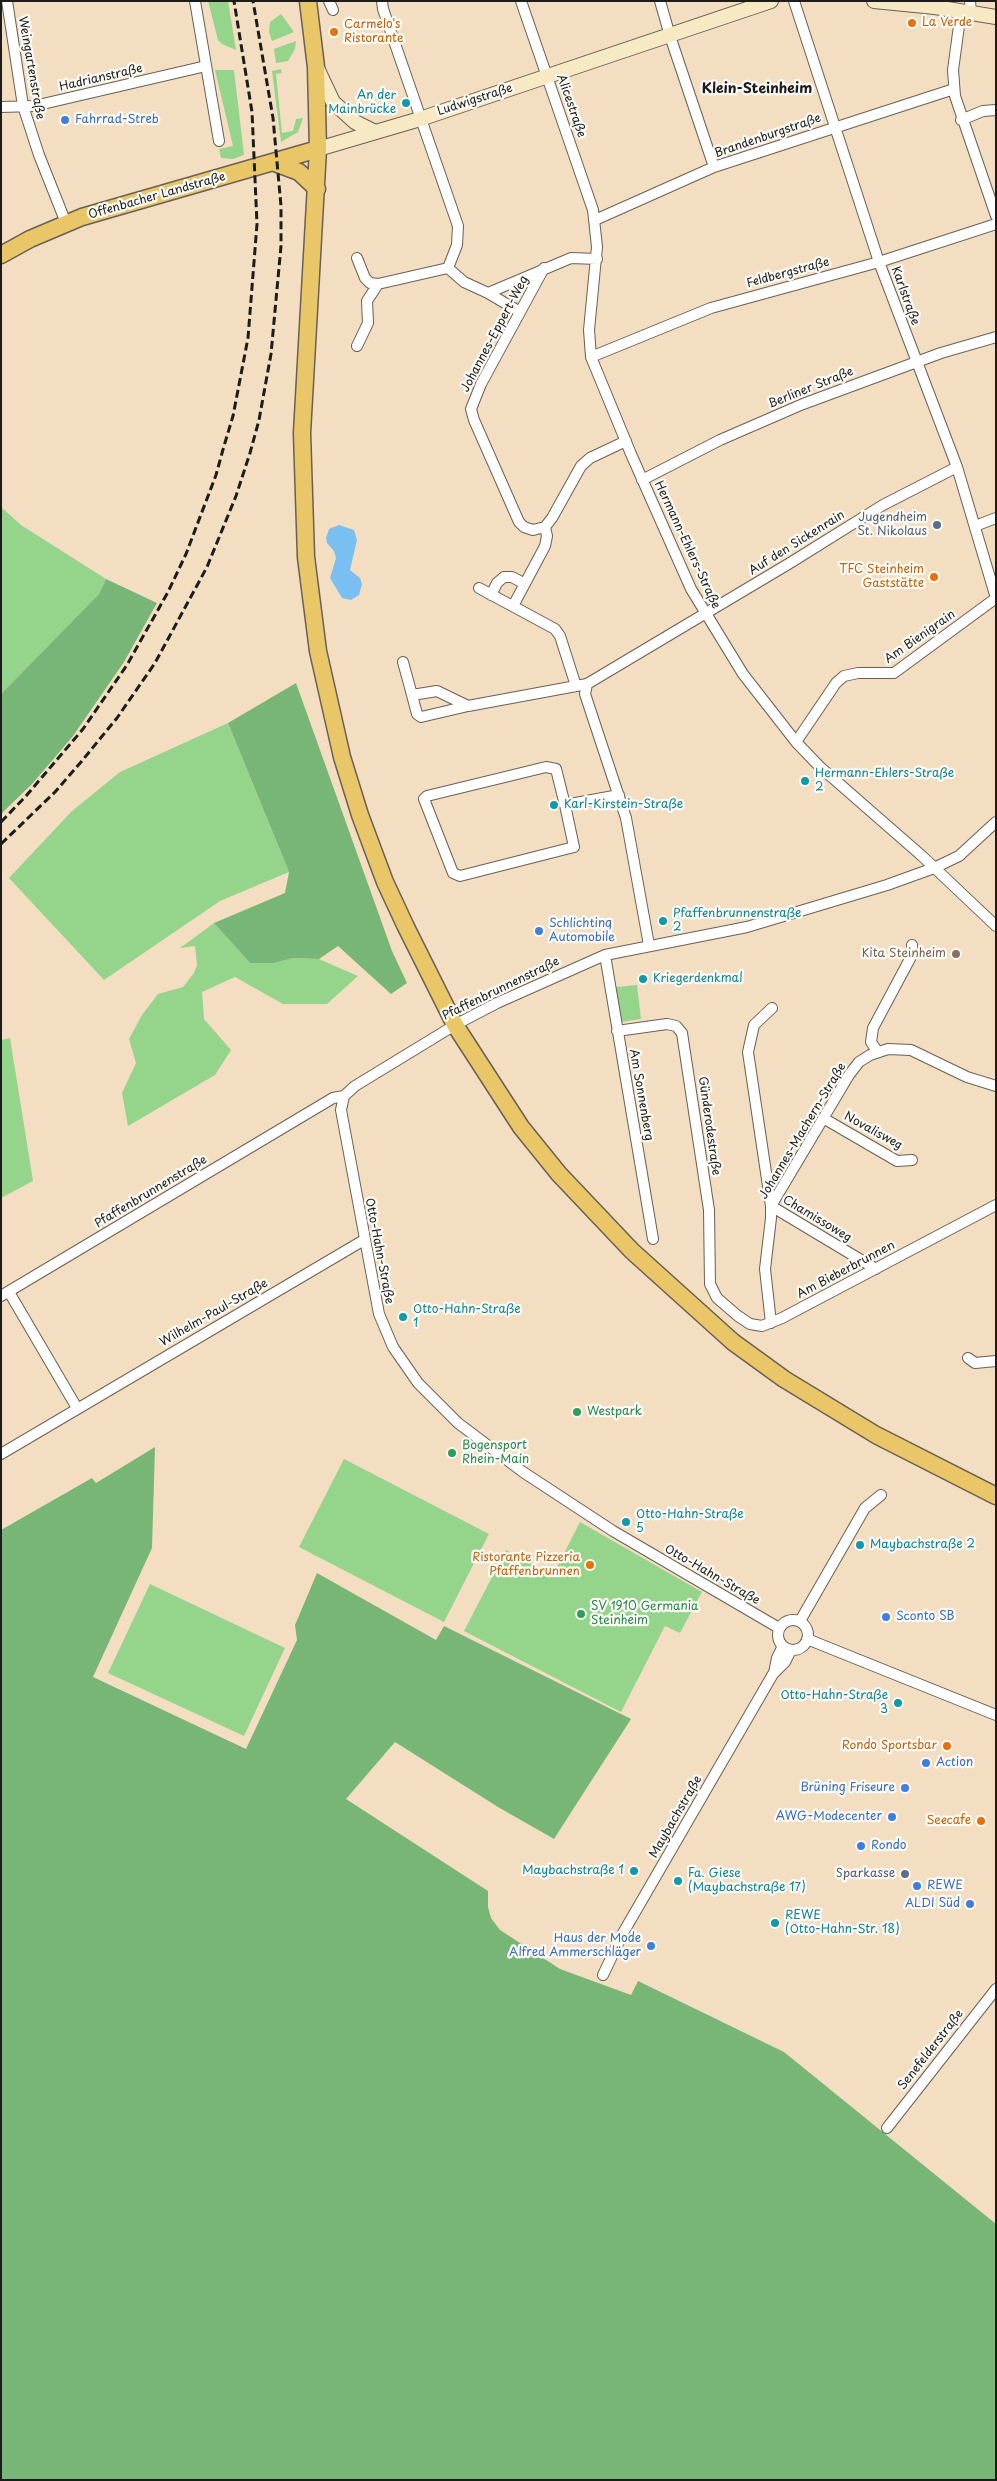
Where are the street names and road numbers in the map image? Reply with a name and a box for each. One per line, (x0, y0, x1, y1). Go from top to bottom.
street label: Weingartenstraße (15, 15, 47, 121)
street label: Hadrianstraße (58, 61, 144, 95)
street label: Alicestraße (553, 72, 589, 140)
street label: Ludwigstraße (435, 81, 515, 119)
street label: Brandenburgstraße (713, 111, 823, 161)
street label: Offenbacher Landstraße (87, 170, 227, 222)
street label: Feldbergstraße (745, 255, 831, 291)
street label: Karlstraße (888, 265, 922, 327)
street label: Johannes-Eppert-Weg (458, 274, 532, 394)
street label: Berliner Straße (766, 364, 856, 412)
street label: Hermann-Ehlers-Straße (651, 479, 723, 611)
street label: Auf den Sickenrain (747, 508, 847, 578)
street label: Am Bienigrain (882, 607, 958, 667)
street label: Pfaffenbrunnenstraße (440, 954, 562, 1024)
street label: Am Sonnenberg (626, 1048, 656, 1142)
street label: Johannes-Machern-Straße (757, 1060, 849, 1202)
street label: Günderodestraße (695, 1076, 723, 1176)
street label: Novalisweg (841, 1109, 905, 1153)
street label: Pfaffenbrunnenstraße (92, 1153, 210, 1231)
street label: Chamissoweg (780, 1193, 854, 1245)
street label: Otto-Hahn-Straße (362, 1197, 396, 1305)
street label: Am Bieberbrunnen (795, 1238, 897, 1302)
street label: Wilhelm-Paul-Straße (157, 1276, 271, 1350)
street label: Otto-Hahn-Straße (662, 1542, 762, 1608)
street label: Maybachstraße (647, 1773, 705, 1861)
street label: Senefelderstraße (895, 2007, 967, 2093)

